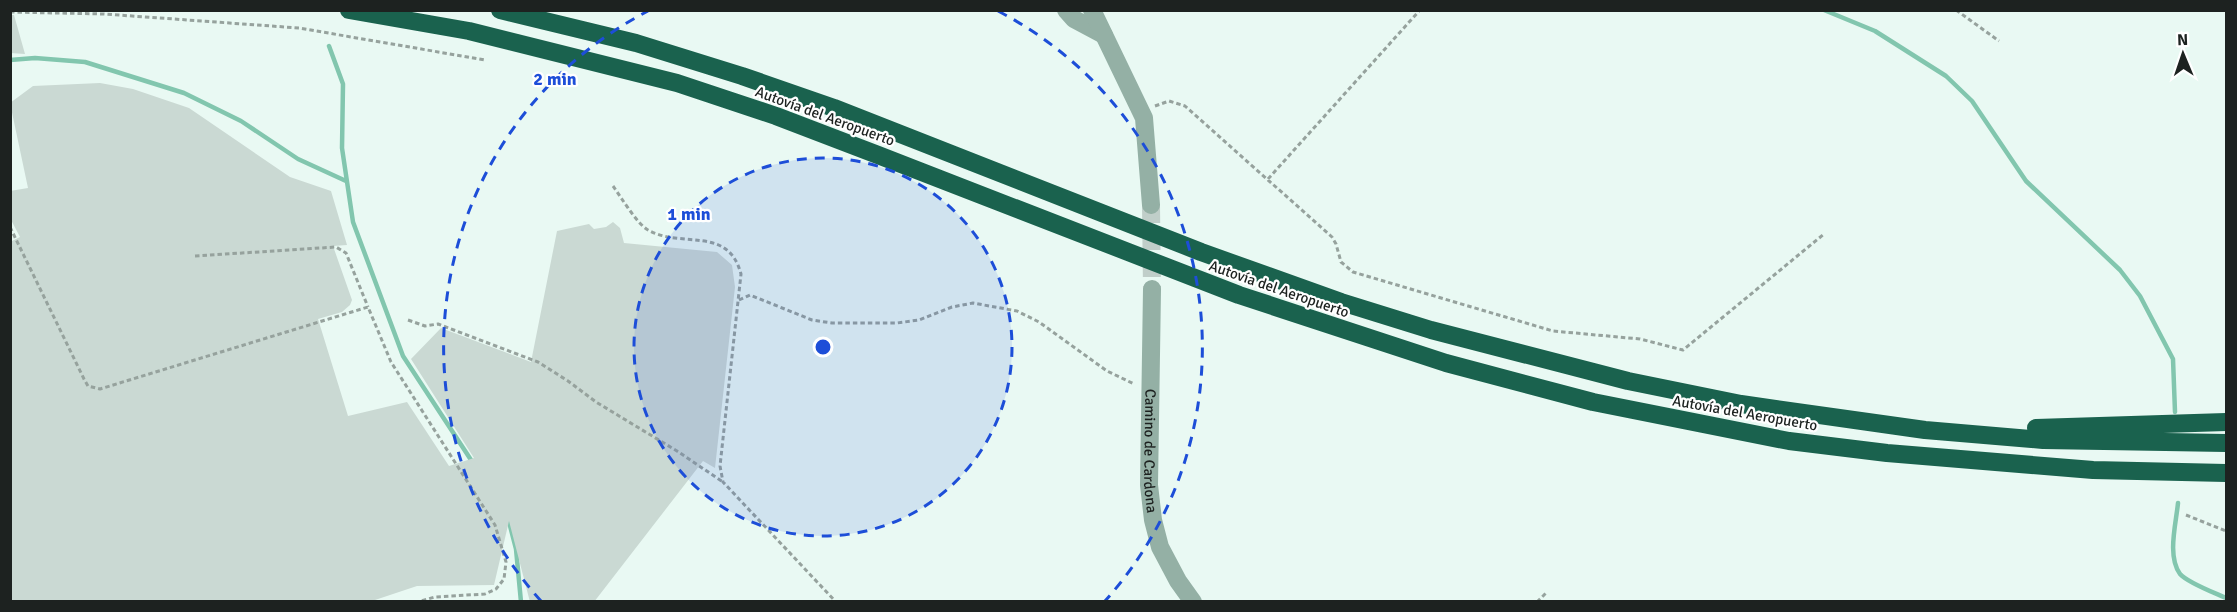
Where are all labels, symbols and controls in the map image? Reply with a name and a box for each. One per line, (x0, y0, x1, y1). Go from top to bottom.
north arrow (2153, 24, 2213, 84)
text: N (2177, 30, 2188, 50)
text: 2 min (533, 68, 577, 90)
street label: Autovía del Aeropuerto (753, 82, 897, 150)
text: 1 min (667, 203, 711, 225)
street label: Autovía del Aeropuerto (1207, 257, 1352, 321)
centre of rings (813, 337, 833, 357)
street label: Camino de Cardona (1140, 389, 1161, 514)
street label: Autovía del Aeropuerto (1671, 391, 1819, 435)

